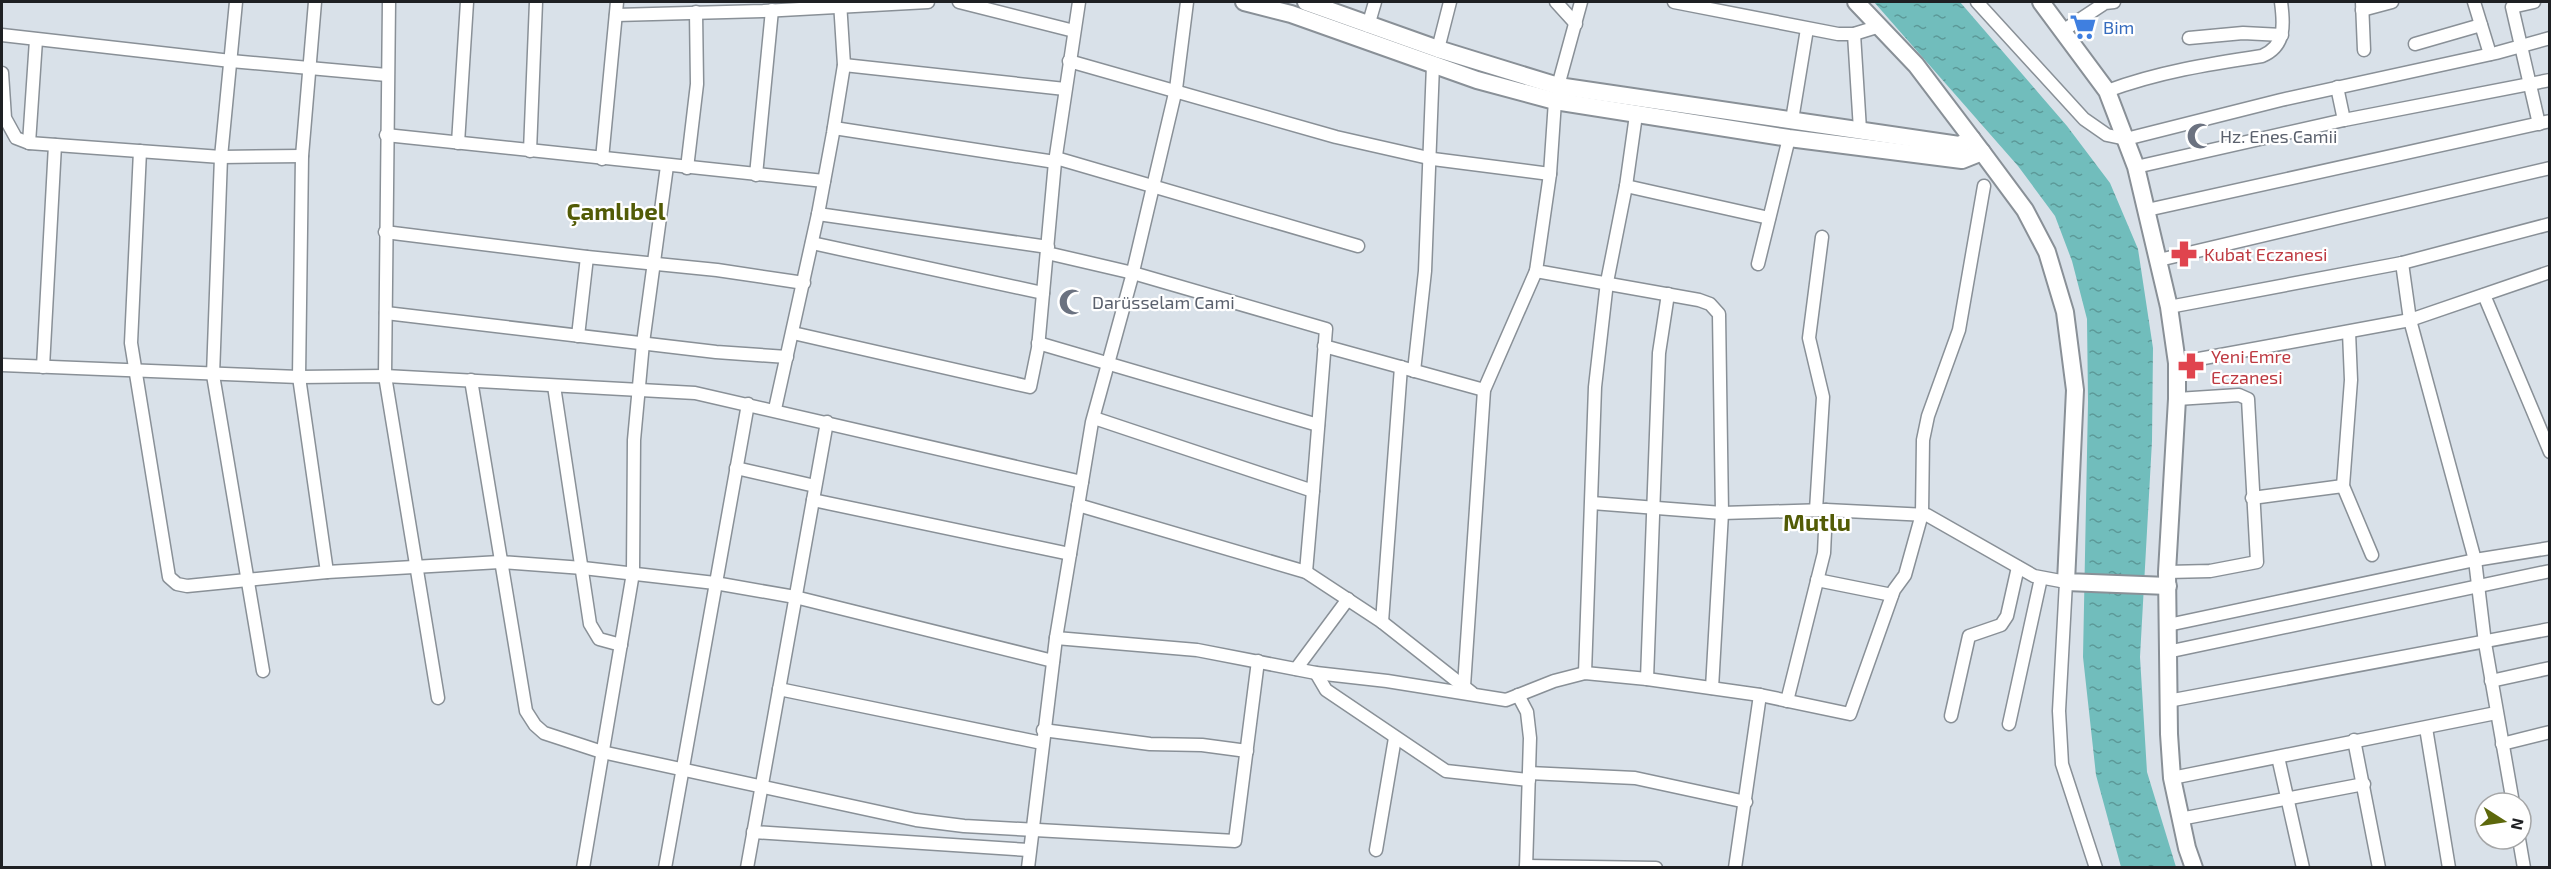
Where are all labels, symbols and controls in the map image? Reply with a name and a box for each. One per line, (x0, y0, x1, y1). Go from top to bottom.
supermarket icon: Bim (2068, 12, 2098, 42)
place label: Bim (2103, 16, 2134, 38)
mosque icon: Hz. Enes Camii (2185, 121, 2215, 151)
place label: Hz. Enes Camii (2220, 125, 2338, 147)
district label: Çamlıbel (566, 196, 666, 227)
pharmacy icon: Kubat Eczanesi (2169, 239, 2199, 269)
place label: Kubat Eczanesi (2204, 243, 2328, 265)
mosque icon: Darüsselam Cami (1057, 287, 1087, 317)
place label: Darüsselam Cami (1092, 291, 1235, 313)
place label: Yeni Emre Eczanesi (2211, 345, 2291, 388)
pharmacy icon: Yeni Emre Eczanesi (2176, 351, 2206, 381)
district label: Mutlu (1783, 507, 1851, 536)
north arrow (2473, 791, 2533, 851)
text: N (2508, 817, 2529, 832)

